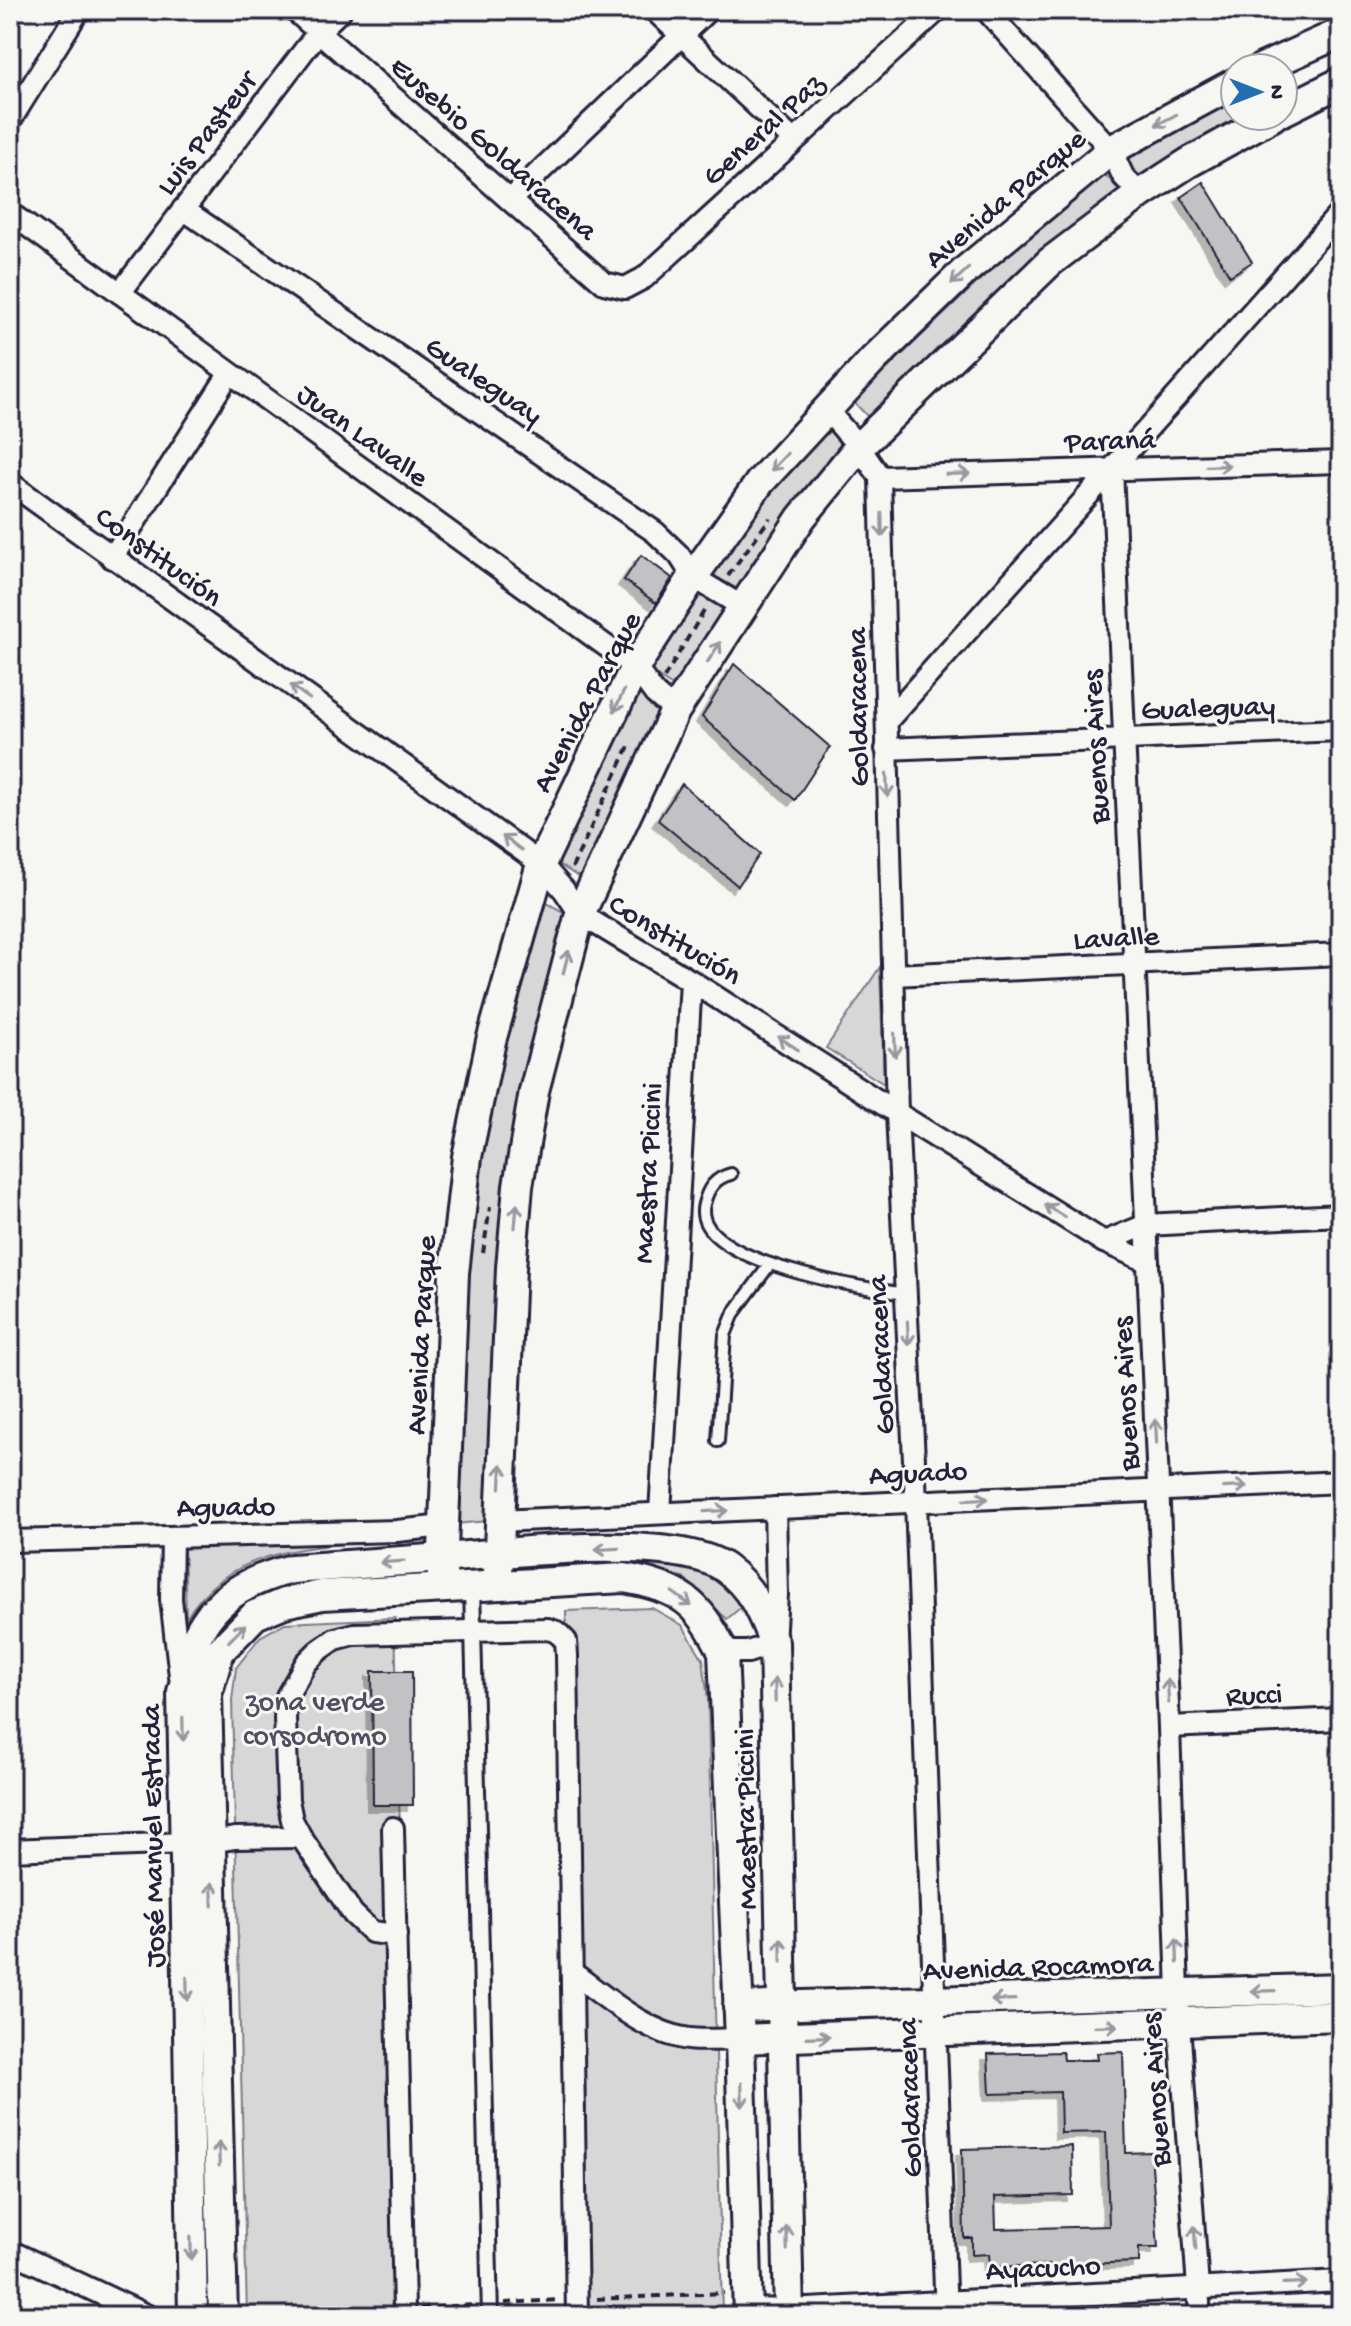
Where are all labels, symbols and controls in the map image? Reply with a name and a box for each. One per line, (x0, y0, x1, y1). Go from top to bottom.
street label: Eusebio Goldaracena (381, 51, 604, 251)
north arrow (1219, 52, 1299, 132)
street label: Luis Pasteur (151, 64, 268, 204)
street label: General Paz (697, 67, 834, 195)
text: N (1262, 85, 1288, 99)
one-way arrow (1155, 113, 1179, 128)
street label: Avenida Parque (919, 122, 1095, 278)
one-way arrow (951, 266, 970, 285)
street label: Gualeguay (417, 331, 548, 435)
street label: Juan Lavalle (289, 378, 434, 497)
street label: Paraná (1063, 424, 1158, 463)
one-way arrow (770, 452, 788, 472)
one-way arrow (1204, 458, 1231, 474)
one-way arrow (944, 467, 971, 482)
street label: Constitución (87, 501, 228, 617)
one-way arrow (874, 511, 889, 538)
street label: Avenida Parque (527, 606, 652, 800)
street label: Goldaracena (842, 626, 879, 787)
one-way arrow (705, 642, 722, 664)
street label: Buenos Aires (1077, 668, 1120, 826)
one-way arrow (290, 684, 312, 700)
one-way arrow (611, 689, 626, 713)
street label: Gualeguay (1140, 691, 1276, 730)
one-way arrow (880, 771, 895, 798)
one-way arrow (501, 835, 523, 851)
street label: Constitución (601, 889, 746, 995)
street label: Lavalle (1072, 921, 1161, 960)
one-way arrow (559, 949, 574, 975)
one-way arrow (887, 1031, 903, 1058)
one-way arrow (777, 1035, 799, 1051)
street label: Maestra Piccini (628, 1082, 673, 1265)
one-way arrow (508, 1203, 523, 1230)
one-way arrow (1044, 1203, 1067, 1219)
street label: Avenida Parque (401, 1234, 446, 1436)
street label: Goldaracena (862, 1273, 905, 1435)
street label: Buenos Aires (1107, 1315, 1150, 1473)
one-way arrow (900, 1319, 915, 1346)
one-way arrow (1148, 1418, 1163, 1445)
street label: Aguado (868, 1455, 968, 1496)
one-way arrow (493, 1463, 508, 1490)
one-way arrow (1221, 1479, 1248, 1494)
street label: Aguado (176, 1491, 276, 1528)
one-way arrow (962, 1491, 989, 1506)
one-way arrow (702, 1503, 729, 1518)
one-way arrow (594, 1541, 621, 1556)
one-way arrow (379, 1555, 406, 1570)
one-way arrow (671, 1590, 692, 1607)
one-way arrow (227, 1624, 246, 1643)
one-way arrow (767, 1677, 783, 1704)
one-way arrow (1160, 1678, 1175, 1705)
street label: Rucci (1225, 1679, 1283, 1716)
park label: zona verde corsodromo (243, 1687, 387, 1756)
street label: José Manuel Estrada (136, 1703, 175, 1968)
one-way arrow (175, 1715, 191, 1742)
street label: Maestra Piccini (729, 1728, 768, 1910)
one-way arrow (205, 1881, 220, 1908)
one-way arrow (774, 1937, 789, 1964)
one-way arrow (1169, 1938, 1184, 1965)
street label: Avenida Rocamora (922, 1948, 1155, 1991)
one-way arrow (180, 1975, 195, 2002)
one-way arrow (1250, 1983, 1277, 1998)
one-way arrow (990, 1993, 1017, 2008)
street label: Buenos Aires (1136, 2011, 1181, 2169)
street label: Goldaracena (892, 2016, 933, 2178)
one-way arrow (1092, 2018, 1119, 2033)
one-way arrow (804, 2030, 831, 2045)
one-way arrow (734, 2081, 749, 2108)
one-way arrow (211, 2141, 226, 2168)
one-way arrow (780, 2225, 795, 2252)
one-way arrow (1187, 2225, 1202, 2252)
one-way arrow (183, 2234, 199, 2261)
street label: Ayacucho (985, 2250, 1102, 2291)
one-way arrow (1281, 2275, 1308, 2290)

